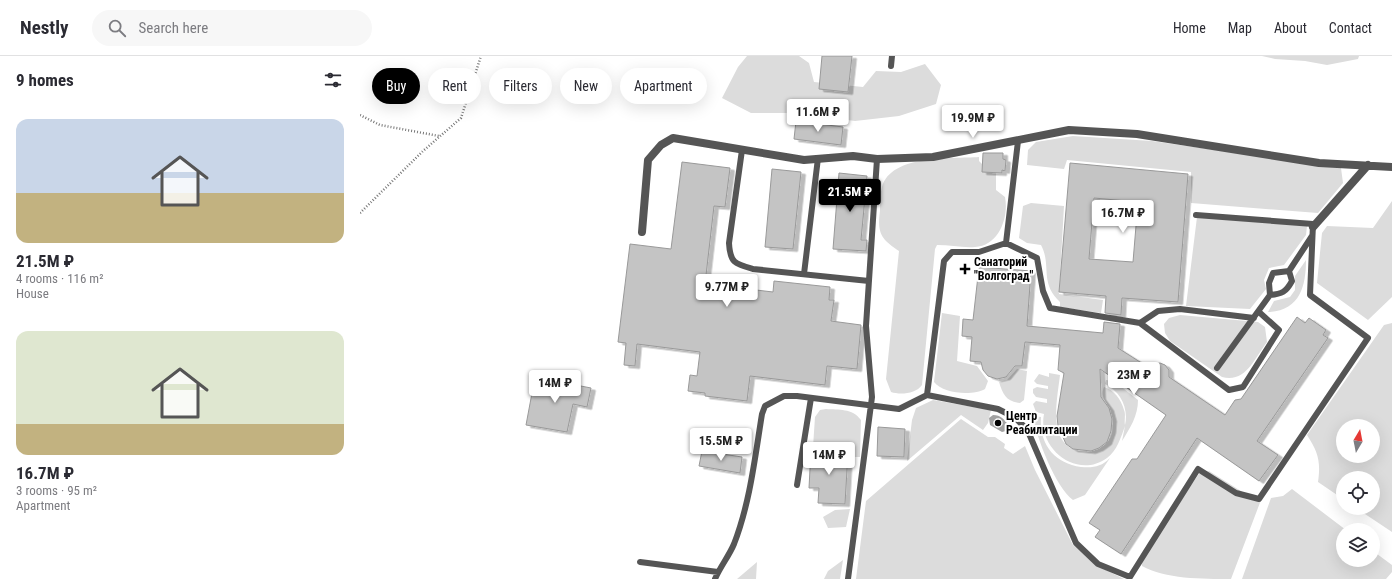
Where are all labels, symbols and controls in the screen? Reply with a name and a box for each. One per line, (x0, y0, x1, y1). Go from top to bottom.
search box (92, 10, 372, 46)
text: Nestly (20, 16, 68, 39)
icon: search (106, 17, 128, 39)
text: Search here (138, 19, 208, 37)
text: Home (1173, 20, 1206, 36)
text: Map (1228, 20, 1252, 36)
text: About (1274, 20, 1307, 36)
text: Contact (1329, 20, 1372, 36)
chip: Buy (372, 68, 420, 104)
chip: Rent (428, 68, 481, 104)
chip: Filters (489, 68, 552, 104)
chip: New (560, 68, 612, 104)
chip: Apartment (620, 68, 707, 104)
icon: filters (322, 69, 344, 91)
text: 9 homes (16, 70, 74, 90)
pin: 11.6M ₽ (781, 99, 855, 133)
text: 11.6M ₽ (796, 104, 840, 119)
pin: 19.9M ₽ (936, 105, 1010, 139)
text: 19.9M ₽ (951, 110, 995, 125)
icon: home (144, 145, 216, 217)
pin: 21.5M ₽ (813, 179, 887, 213)
text: 21.5M ₽ (828, 184, 872, 199)
pin: 16.7M ₽ (1086, 200, 1160, 234)
text: 16.7M ₽ (1101, 205, 1145, 220)
text: 21.5M ₽ (16, 251, 74, 271)
place label: Санаторий "Волгоград" (974, 255, 1034, 283)
marker: Санаторий "Волгоград" (959, 263, 971, 275)
text: 4 rooms · 116 m² (16, 271, 103, 286)
pin: 9.77M ₽ (690, 274, 764, 308)
text: 9.77M ₽ (705, 279, 749, 294)
text: House (16, 286, 49, 301)
icon: home (144, 357, 216, 429)
pin: 23M ₽ (1106, 362, 1162, 396)
text: 23M ₽ (1117, 367, 1151, 382)
pin: 14M ₽ (527, 370, 583, 404)
text: 14M ₽ (538, 375, 572, 390)
place label: Центр Реабилитации (1006, 409, 1078, 437)
marker: Центр Реабилитации (993, 418, 1003, 428)
north arrow (1336, 419, 1380, 463)
map controls (1336, 419, 1380, 567)
pin: 15.5M ₽ (684, 428, 758, 462)
text: 15.5M ₽ (699, 433, 743, 448)
pin: 14M ₽ (801, 442, 857, 476)
text: 14M ₽ (812, 447, 846, 462)
text: 16.7M ₽ (16, 463, 74, 483)
button: locate (1336, 471, 1380, 515)
text: 3 rooms · 95 m² (16, 483, 97, 498)
text: Apartment (16, 498, 70, 513)
button: layers (1336, 523, 1380, 567)

